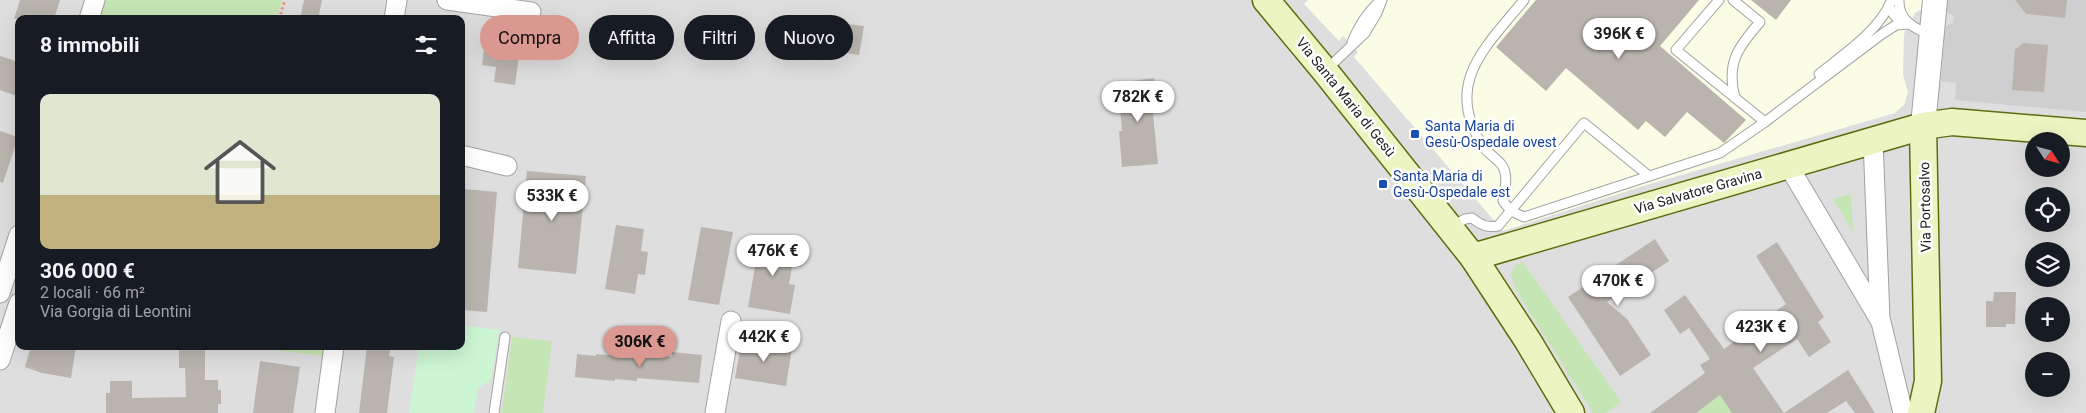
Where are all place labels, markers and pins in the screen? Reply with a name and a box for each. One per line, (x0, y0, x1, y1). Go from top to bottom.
pin: 396K € (1578, 18, 1660, 60)
pin: 782K € (1097, 80, 1179, 123)
place label: Santa Maria di Gesù-Ospedale ovest (1425, 118, 1557, 150)
marker: Santa Maria di Gesù-Ospedale ovest (1409, 128, 1421, 140)
place label: Santa Maria di Gesù-Ospedale est (1393, 168, 1510, 200)
marker: Santa Maria di Gesù-Ospedale est (1377, 178, 1389, 190)
pin: 533K € (511, 180, 593, 222)
pin: 476K € (732, 234, 814, 277)
pin: 470K € (1577, 264, 1659, 307)
pin: 423K € (1720, 310, 1802, 353)
pin: 442K € (723, 320, 805, 363)
pin: 306K € (599, 326, 681, 368)

